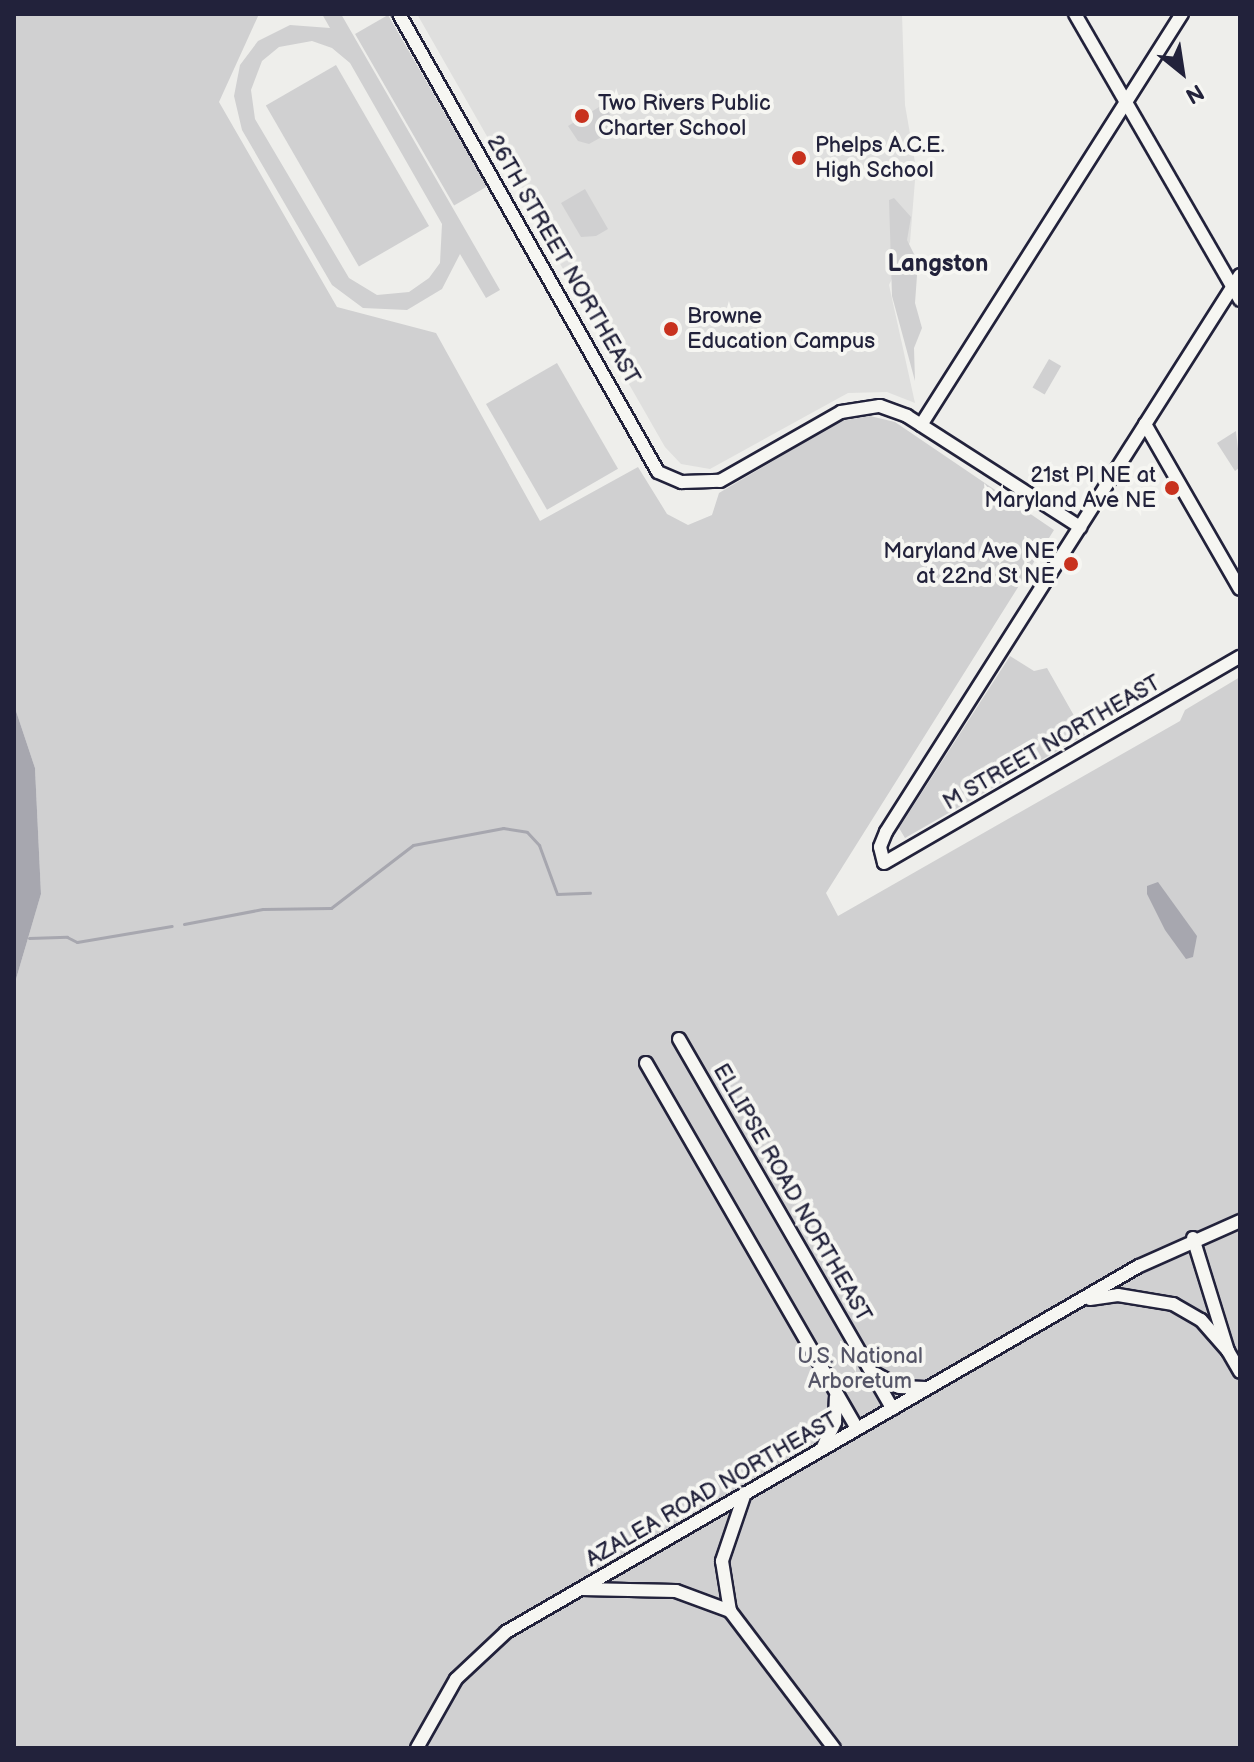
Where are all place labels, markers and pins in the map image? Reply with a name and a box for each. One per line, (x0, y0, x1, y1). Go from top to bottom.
place label: Two Rivers Public Charter School (598, 90, 771, 142)
marker: Two Rivers Public Charter School (573, 107, 591, 125)
place label: Phelps A.C.E. High School (815, 132, 945, 184)
marker: Phelps A.C.E. High School (790, 149, 808, 167)
place label: Browne Education Campus (687, 303, 875, 354)
marker: Browne Education Campus (662, 320, 680, 338)
place label: 21st Pl NE at Maryland Ave NE (984, 462, 1156, 514)
marker: 21st Pl NE at Maryland Ave NE (1163, 479, 1181, 497)
place label: Maryland Ave NE at 22nd St NE (883, 538, 1055, 590)
marker: Maryland Ave NE at 22nd St NE (1062, 555, 1080, 573)

